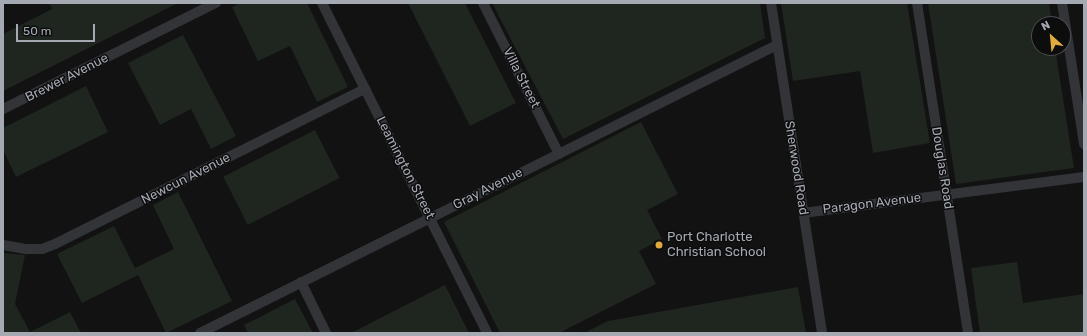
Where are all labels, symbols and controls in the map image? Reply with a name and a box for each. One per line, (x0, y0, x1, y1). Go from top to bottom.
scale bar (18, 16, 97, 42)
north arrow (1031, 16, 1071, 56)
text: N (1039, 18, 1052, 33)
text: 50 m (23, 24, 51, 38)
street label: Villa Street (499, 45, 543, 111)
street label: Brewer Avenue (23, 50, 111, 106)
street label: Leamington Street (372, 114, 438, 222)
street label: Sherwood Road (781, 120, 811, 216)
street label: Douglas Road (928, 126, 956, 210)
street label: Newcun Avenue (139, 150, 233, 208)
street label: Gray Avenue (450, 165, 526, 213)
street label: Paragon Avenue (822, 190, 922, 218)
place label: Port Charlotte Christian School (667, 230, 766, 261)
marker: Port Charlotte Christian School (654, 240, 664, 250)

